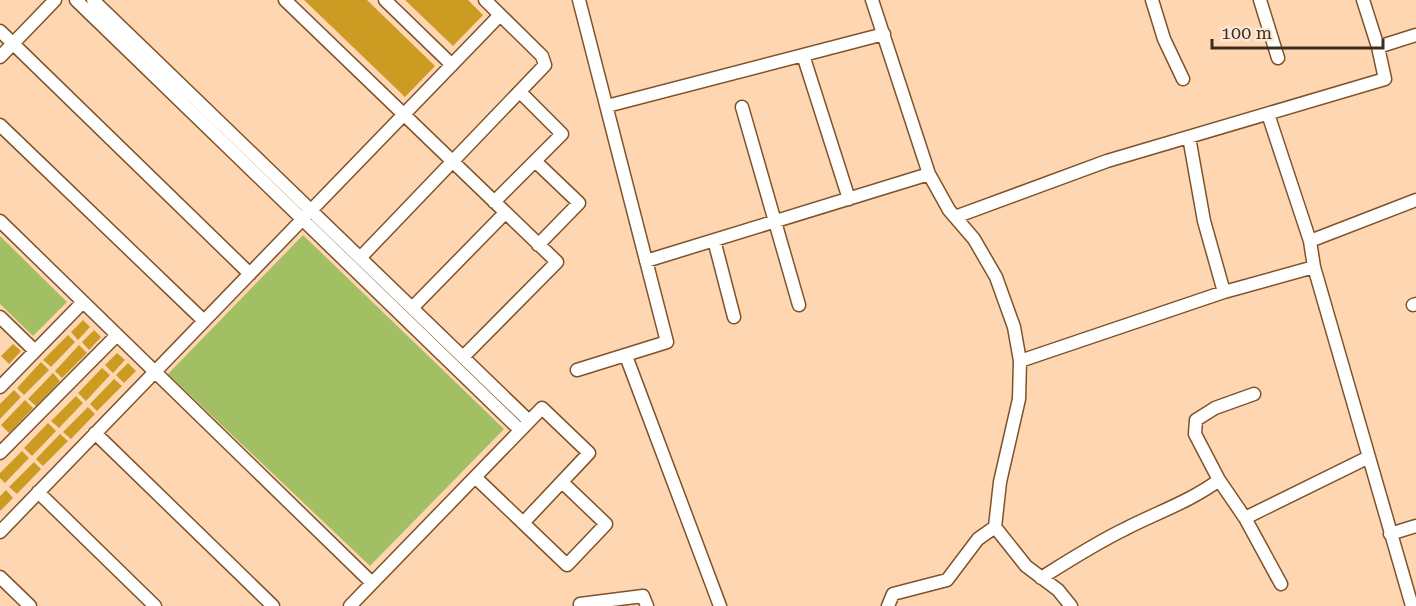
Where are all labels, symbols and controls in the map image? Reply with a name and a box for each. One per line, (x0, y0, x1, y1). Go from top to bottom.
scale bar (1212, 12, 1383, 50)
text: 100 m (1221, 22, 1272, 43)

